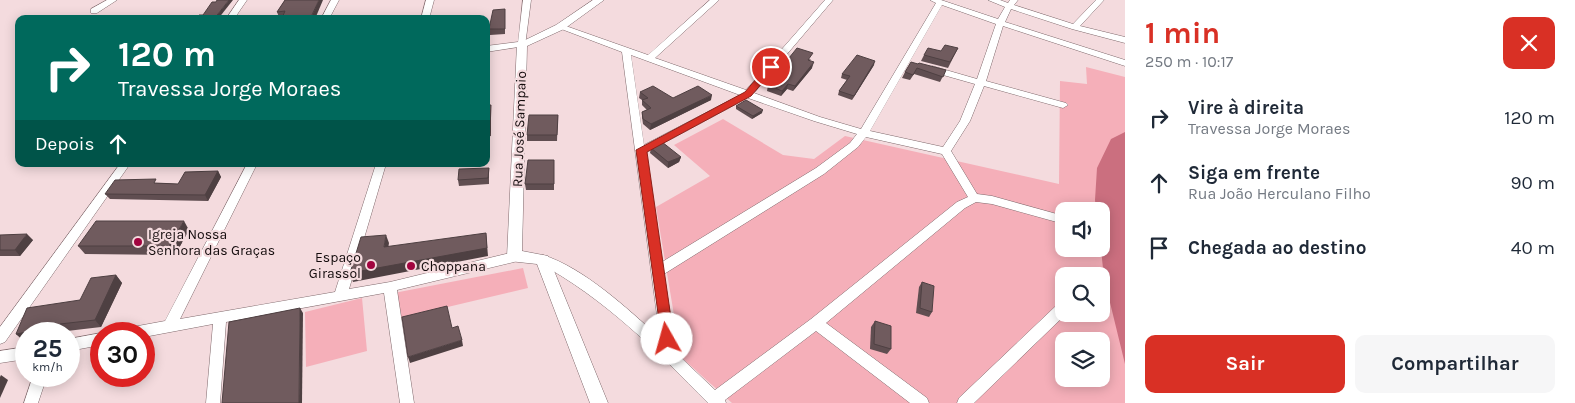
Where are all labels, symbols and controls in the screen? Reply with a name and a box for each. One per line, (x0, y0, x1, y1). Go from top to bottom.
text: 1 min (1145, 15, 1220, 51)
button: close (1503, 17, 1555, 69)
text: 120 m (118, 34, 216, 75)
icon: right (35, 35, 100, 100)
pin (750, 46, 792, 88)
text: 250 m · 10:17 (1145, 52, 1233, 71)
icon: arrive (757, 53, 785, 81)
street label: Rua José Sampaio (509, 71, 530, 187)
text: Travessa Jorge Moraes (118, 76, 341, 102)
text: Vire à direita (1188, 97, 1304, 119)
icon: right (1145, 104, 1173, 132)
text: 120 m (1504, 107, 1555, 129)
text: Travessa Jorge Moraes (1188, 119, 1350, 138)
icon: ahead (104, 130, 132, 158)
text: Depois (35, 133, 94, 155)
text: Siga em frente (1188, 162, 1320, 184)
icon: ahead (1145, 169, 1173, 197)
text: 90 m (1510, 172, 1555, 194)
text: Rua João Herculano Filho (1188, 184, 1371, 203)
map controls (1055, 202, 1110, 387)
button: sound (1055, 202, 1110, 257)
place label: Igreja Nossa Senhora das Graças (148, 226, 275, 259)
icon: arrive (1145, 234, 1173, 262)
marker: Igreja Nossa Senhora das Graças (132, 236, 144, 248)
text: Chegada ao destino (1188, 237, 1366, 259)
text: 40 m (1511, 237, 1555, 259)
place label: Espaço Girassol (309, 249, 361, 282)
place label: Choppana (421, 258, 486, 275)
marker: Espaço Girassol (365, 259, 377, 271)
marker: Choppana (405, 260, 417, 272)
button: search (1055, 267, 1110, 322)
position arrow (640, 312, 692, 364)
speed limit sign: 30 (90, 322, 155, 387)
button: layers (1055, 332, 1110, 387)
text: 25 (33, 334, 62, 363)
button: Sair (1145, 335, 1345, 393)
button: Compartilhar (1355, 335, 1555, 393)
text: km/h (32, 360, 63, 374)

